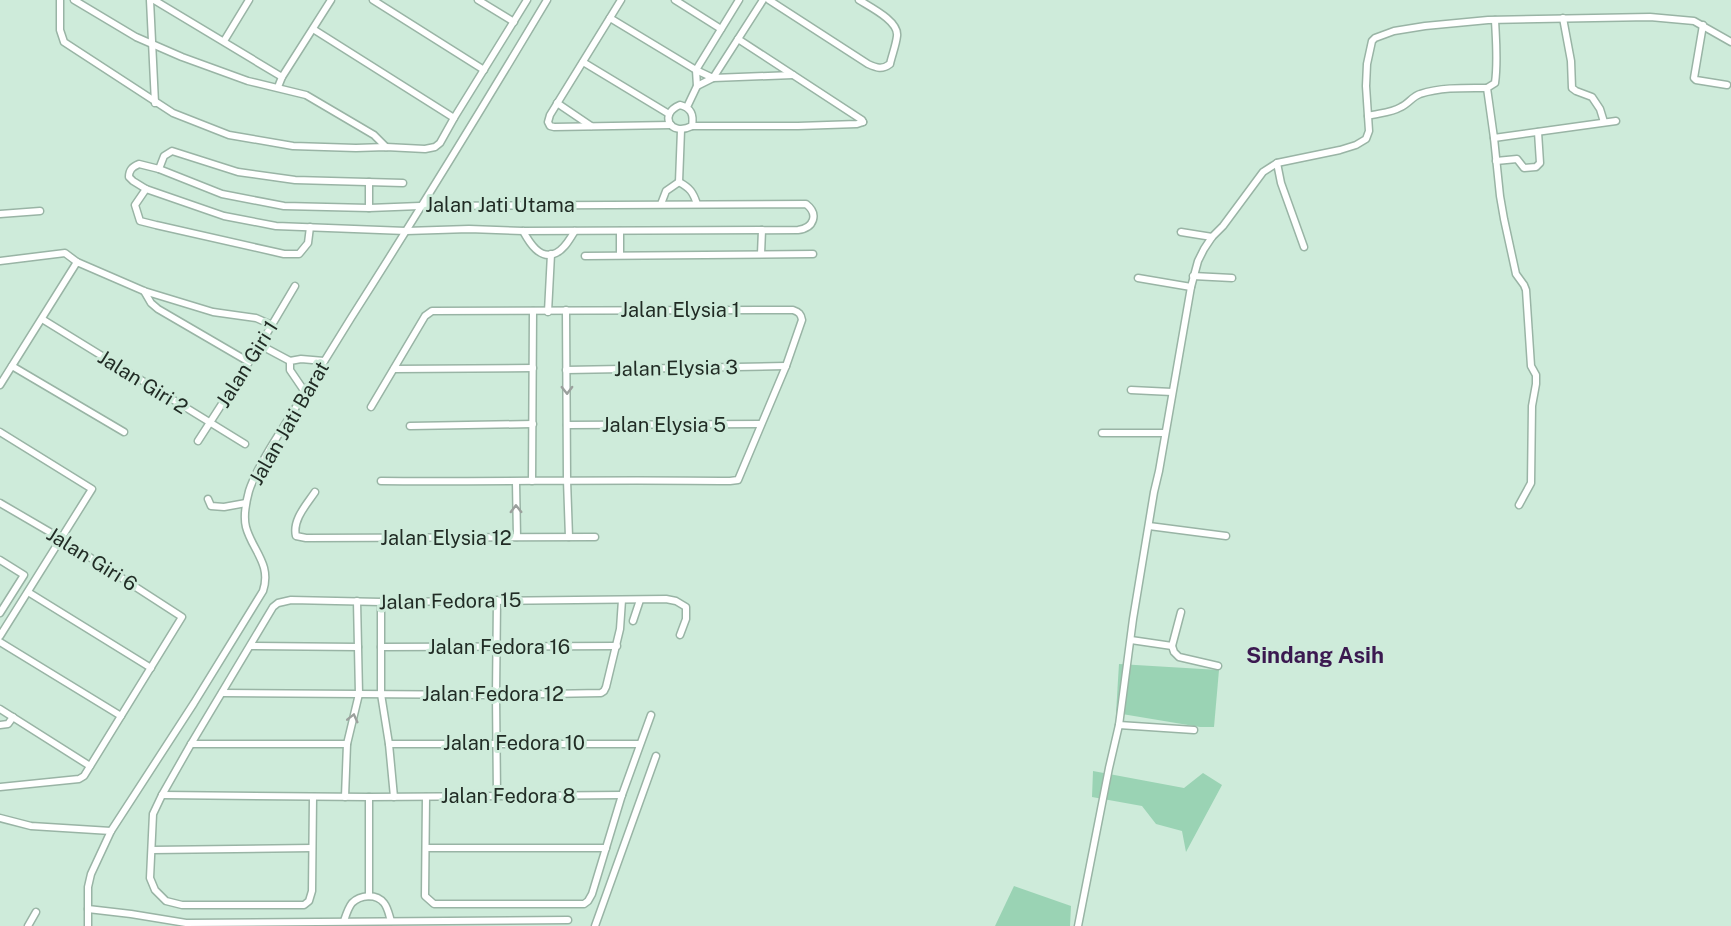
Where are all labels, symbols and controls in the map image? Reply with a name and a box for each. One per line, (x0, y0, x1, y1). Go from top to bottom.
street label: Jalan Jati Utama (425, 193, 575, 217)
street label: Jalan Elysia 1 (620, 298, 740, 322)
street label: Jalan Giri 1 (211, 316, 283, 412)
street label: Jalan Giri 2 (94, 345, 192, 419)
street label: Jalan Elysia 3 (614, 355, 738, 381)
street label: Jalan Jati Barat (244, 357, 334, 489)
one-way arrow (560, 385, 573, 394)
street label: Jalan Elysia 5 (602, 413, 726, 437)
one-way arrow (510, 505, 522, 514)
street label: Jalan Giri 6 (42, 522, 142, 596)
street label: Jalan Elysia 12 (380, 526, 512, 550)
street label: Jalan Fedora 15 (378, 588, 522, 614)
street label: Jalan Fedora 16 (428, 635, 570, 659)
district label: Sindang Asih (1246, 642, 1384, 668)
street label: Jalan Fedora 12 (422, 682, 564, 706)
one-way arrow (345, 714, 358, 724)
street label: Jalan Fedora 10 (443, 731, 585, 755)
street label: Jalan Fedora 8 (441, 784, 575, 808)

